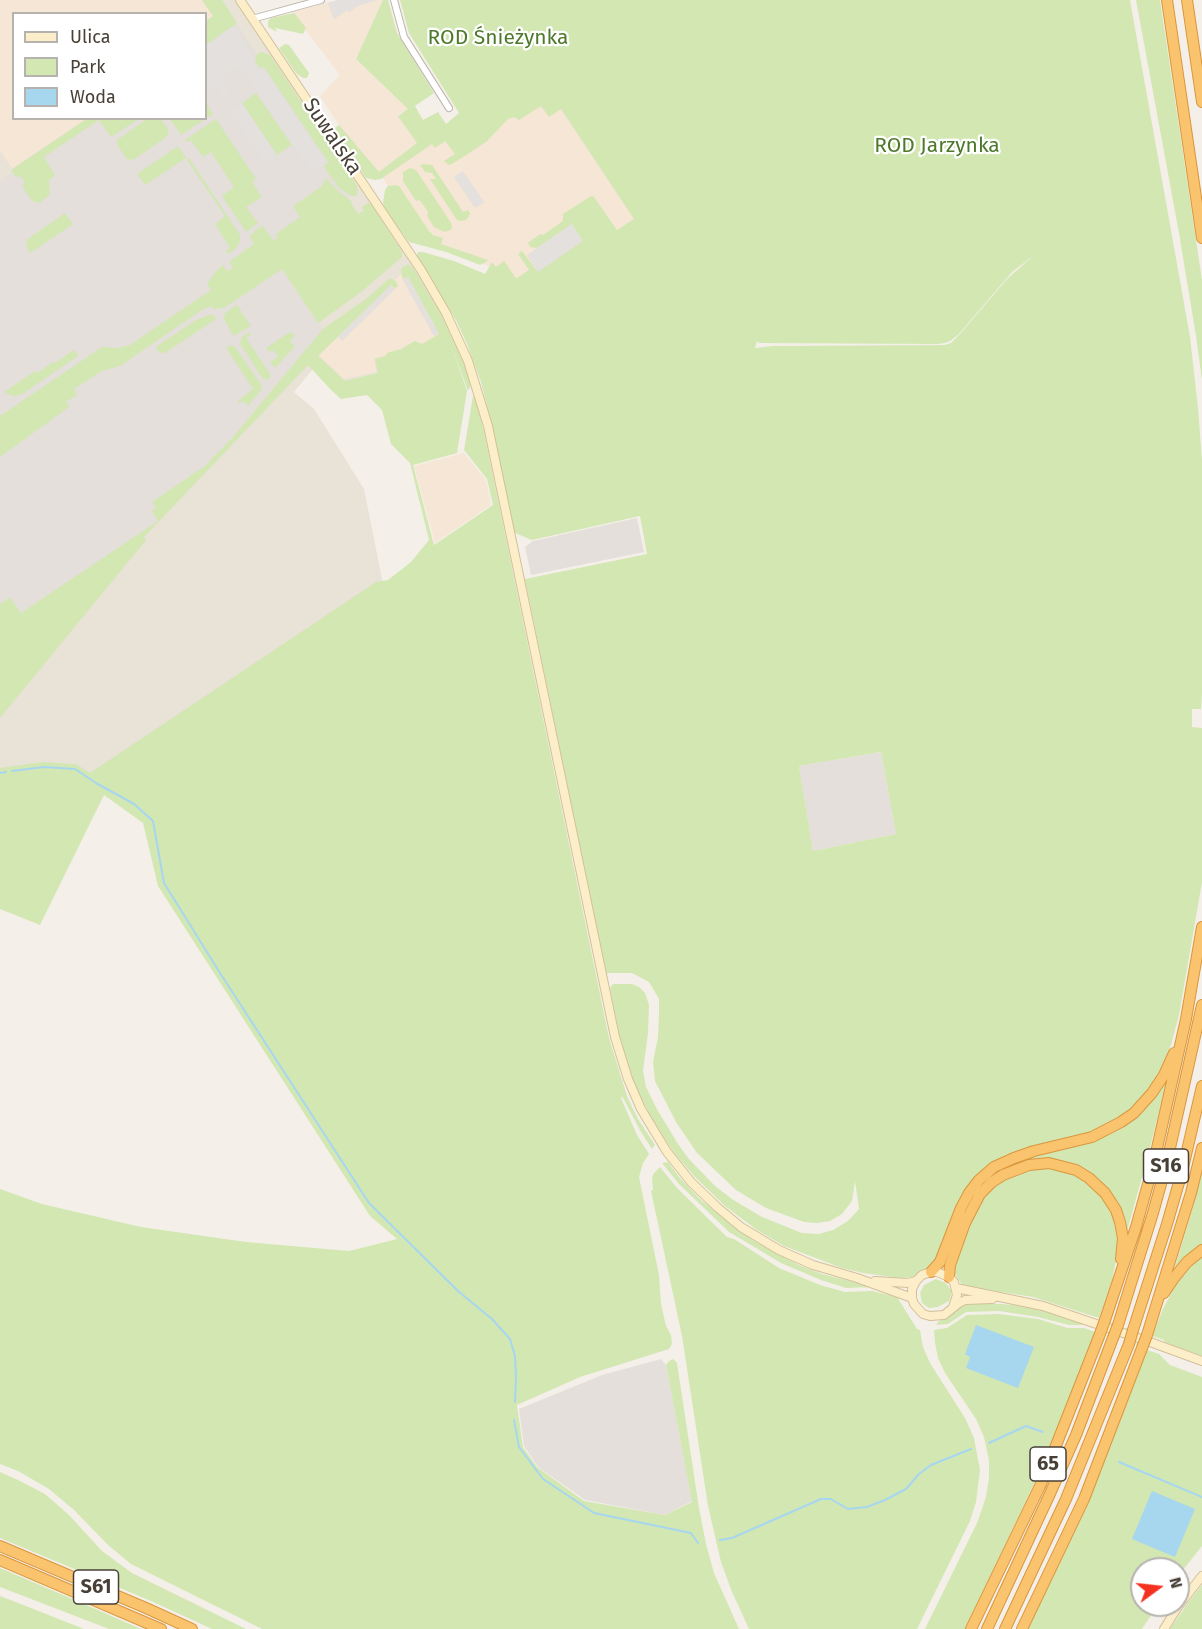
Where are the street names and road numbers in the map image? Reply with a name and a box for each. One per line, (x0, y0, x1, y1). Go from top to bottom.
street label: Suwalska (297, 94, 367, 180)
road number: S16 (1144, 1149, 1188, 1183)
road number: 65 (1030, 1447, 1066, 1481)
road number: S61 (74, 1570, 118, 1604)

